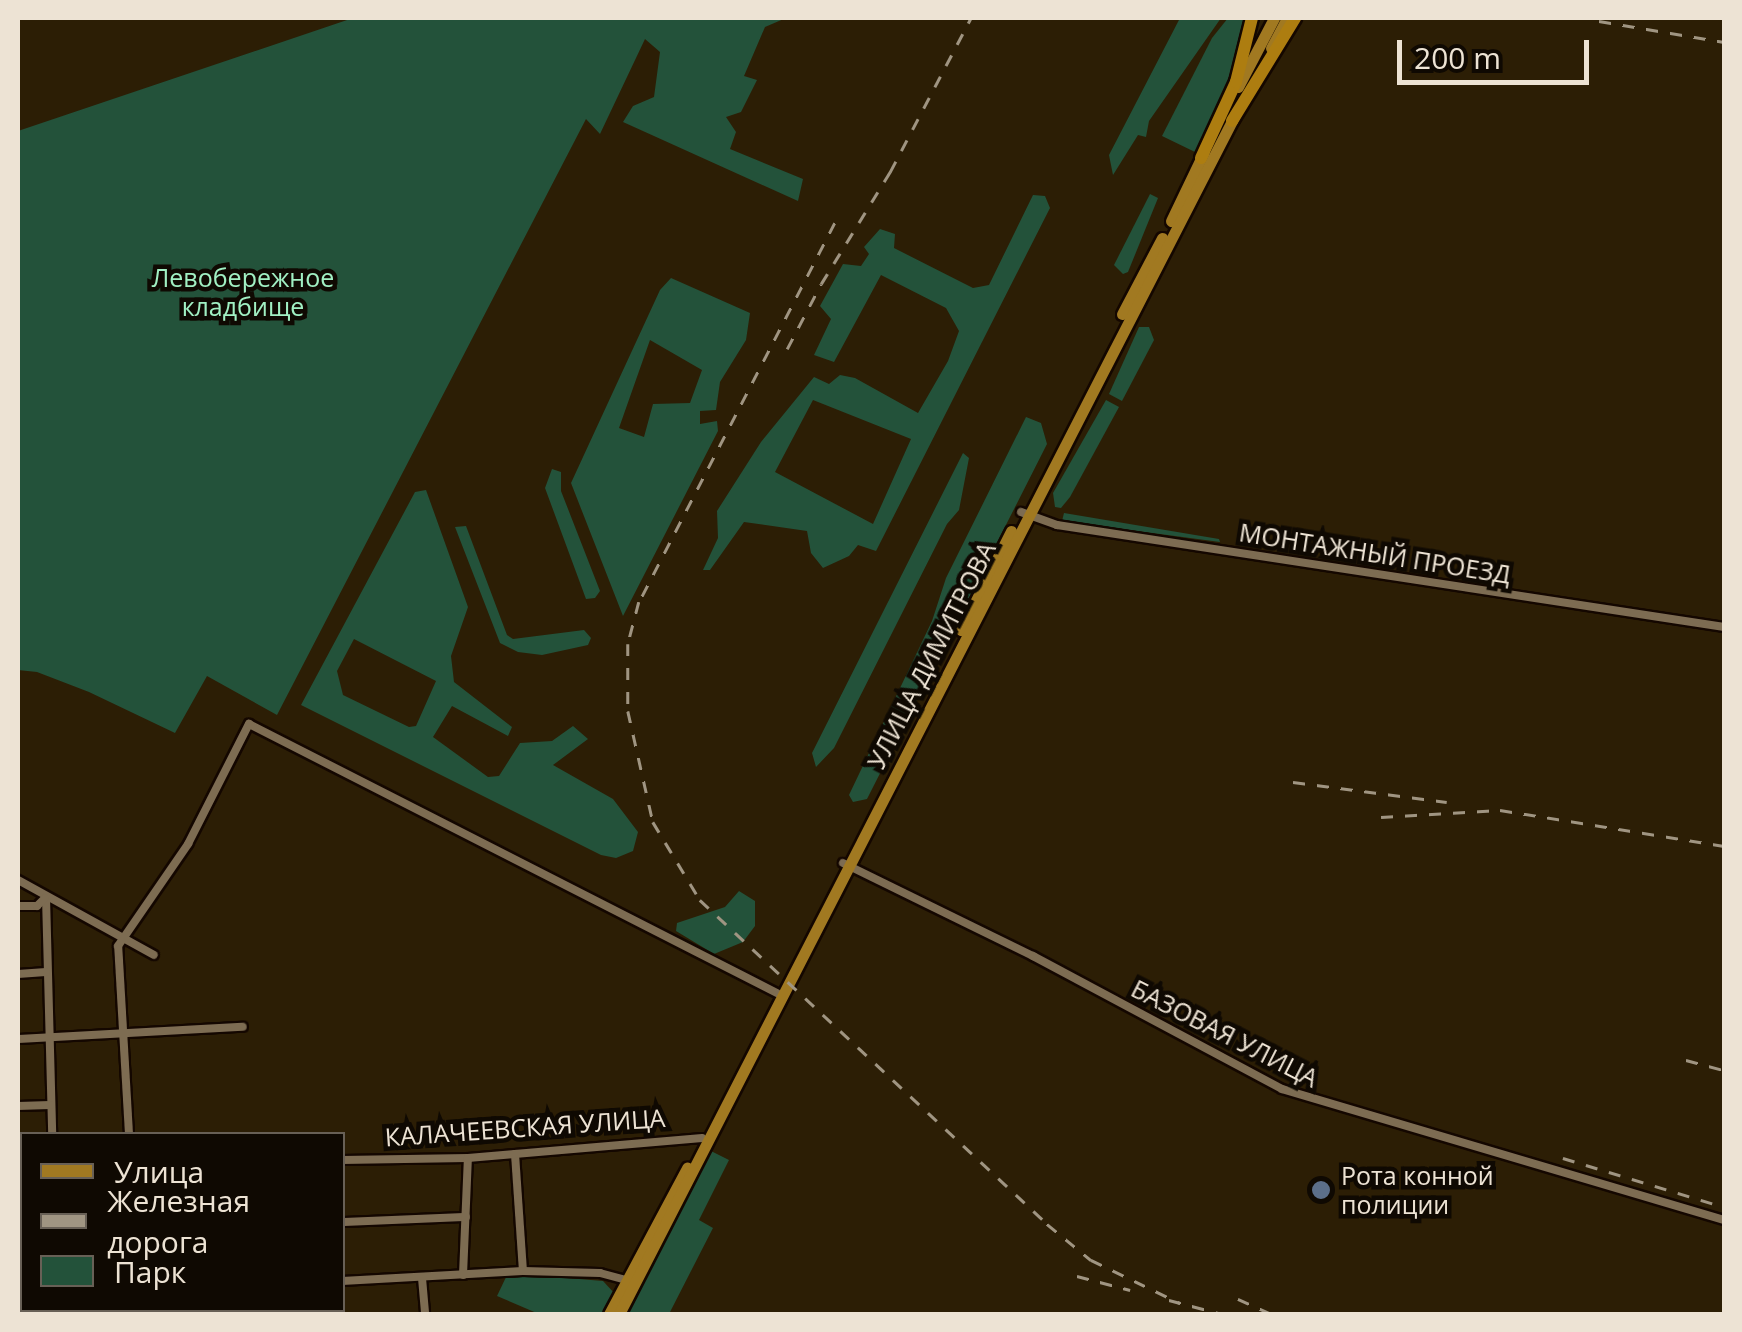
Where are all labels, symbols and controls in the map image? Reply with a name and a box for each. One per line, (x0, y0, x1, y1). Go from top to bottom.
scale bar (1402, 20, 1594, 82)
text: 200 m (1414, 37, 1501, 78)
park label: Левобережное кладбище (152, 263, 334, 322)
street label: МОНТАЖНЫЙ ПРОЕЗД (1237, 517, 1513, 589)
street label: УЛИЦА ДИМИТРОВА (861, 537, 1001, 773)
street label: БАЗОВАЯ УЛИЦА (1127, 973, 1323, 1093)
street label: КАЛАЧЕЕВСКАЯ УЛИЦА (384, 1102, 666, 1152)
legend (20, 1132, 345, 1312)
text: Улица (114, 1151, 204, 1192)
place label: Рота конной полиции (1341, 1161, 1494, 1220)
marker: Рота конной полиции (1310, 1179, 1332, 1201)
text: Железная дорога (107, 1180, 250, 1262)
text: Парк (114, 1251, 186, 1292)

